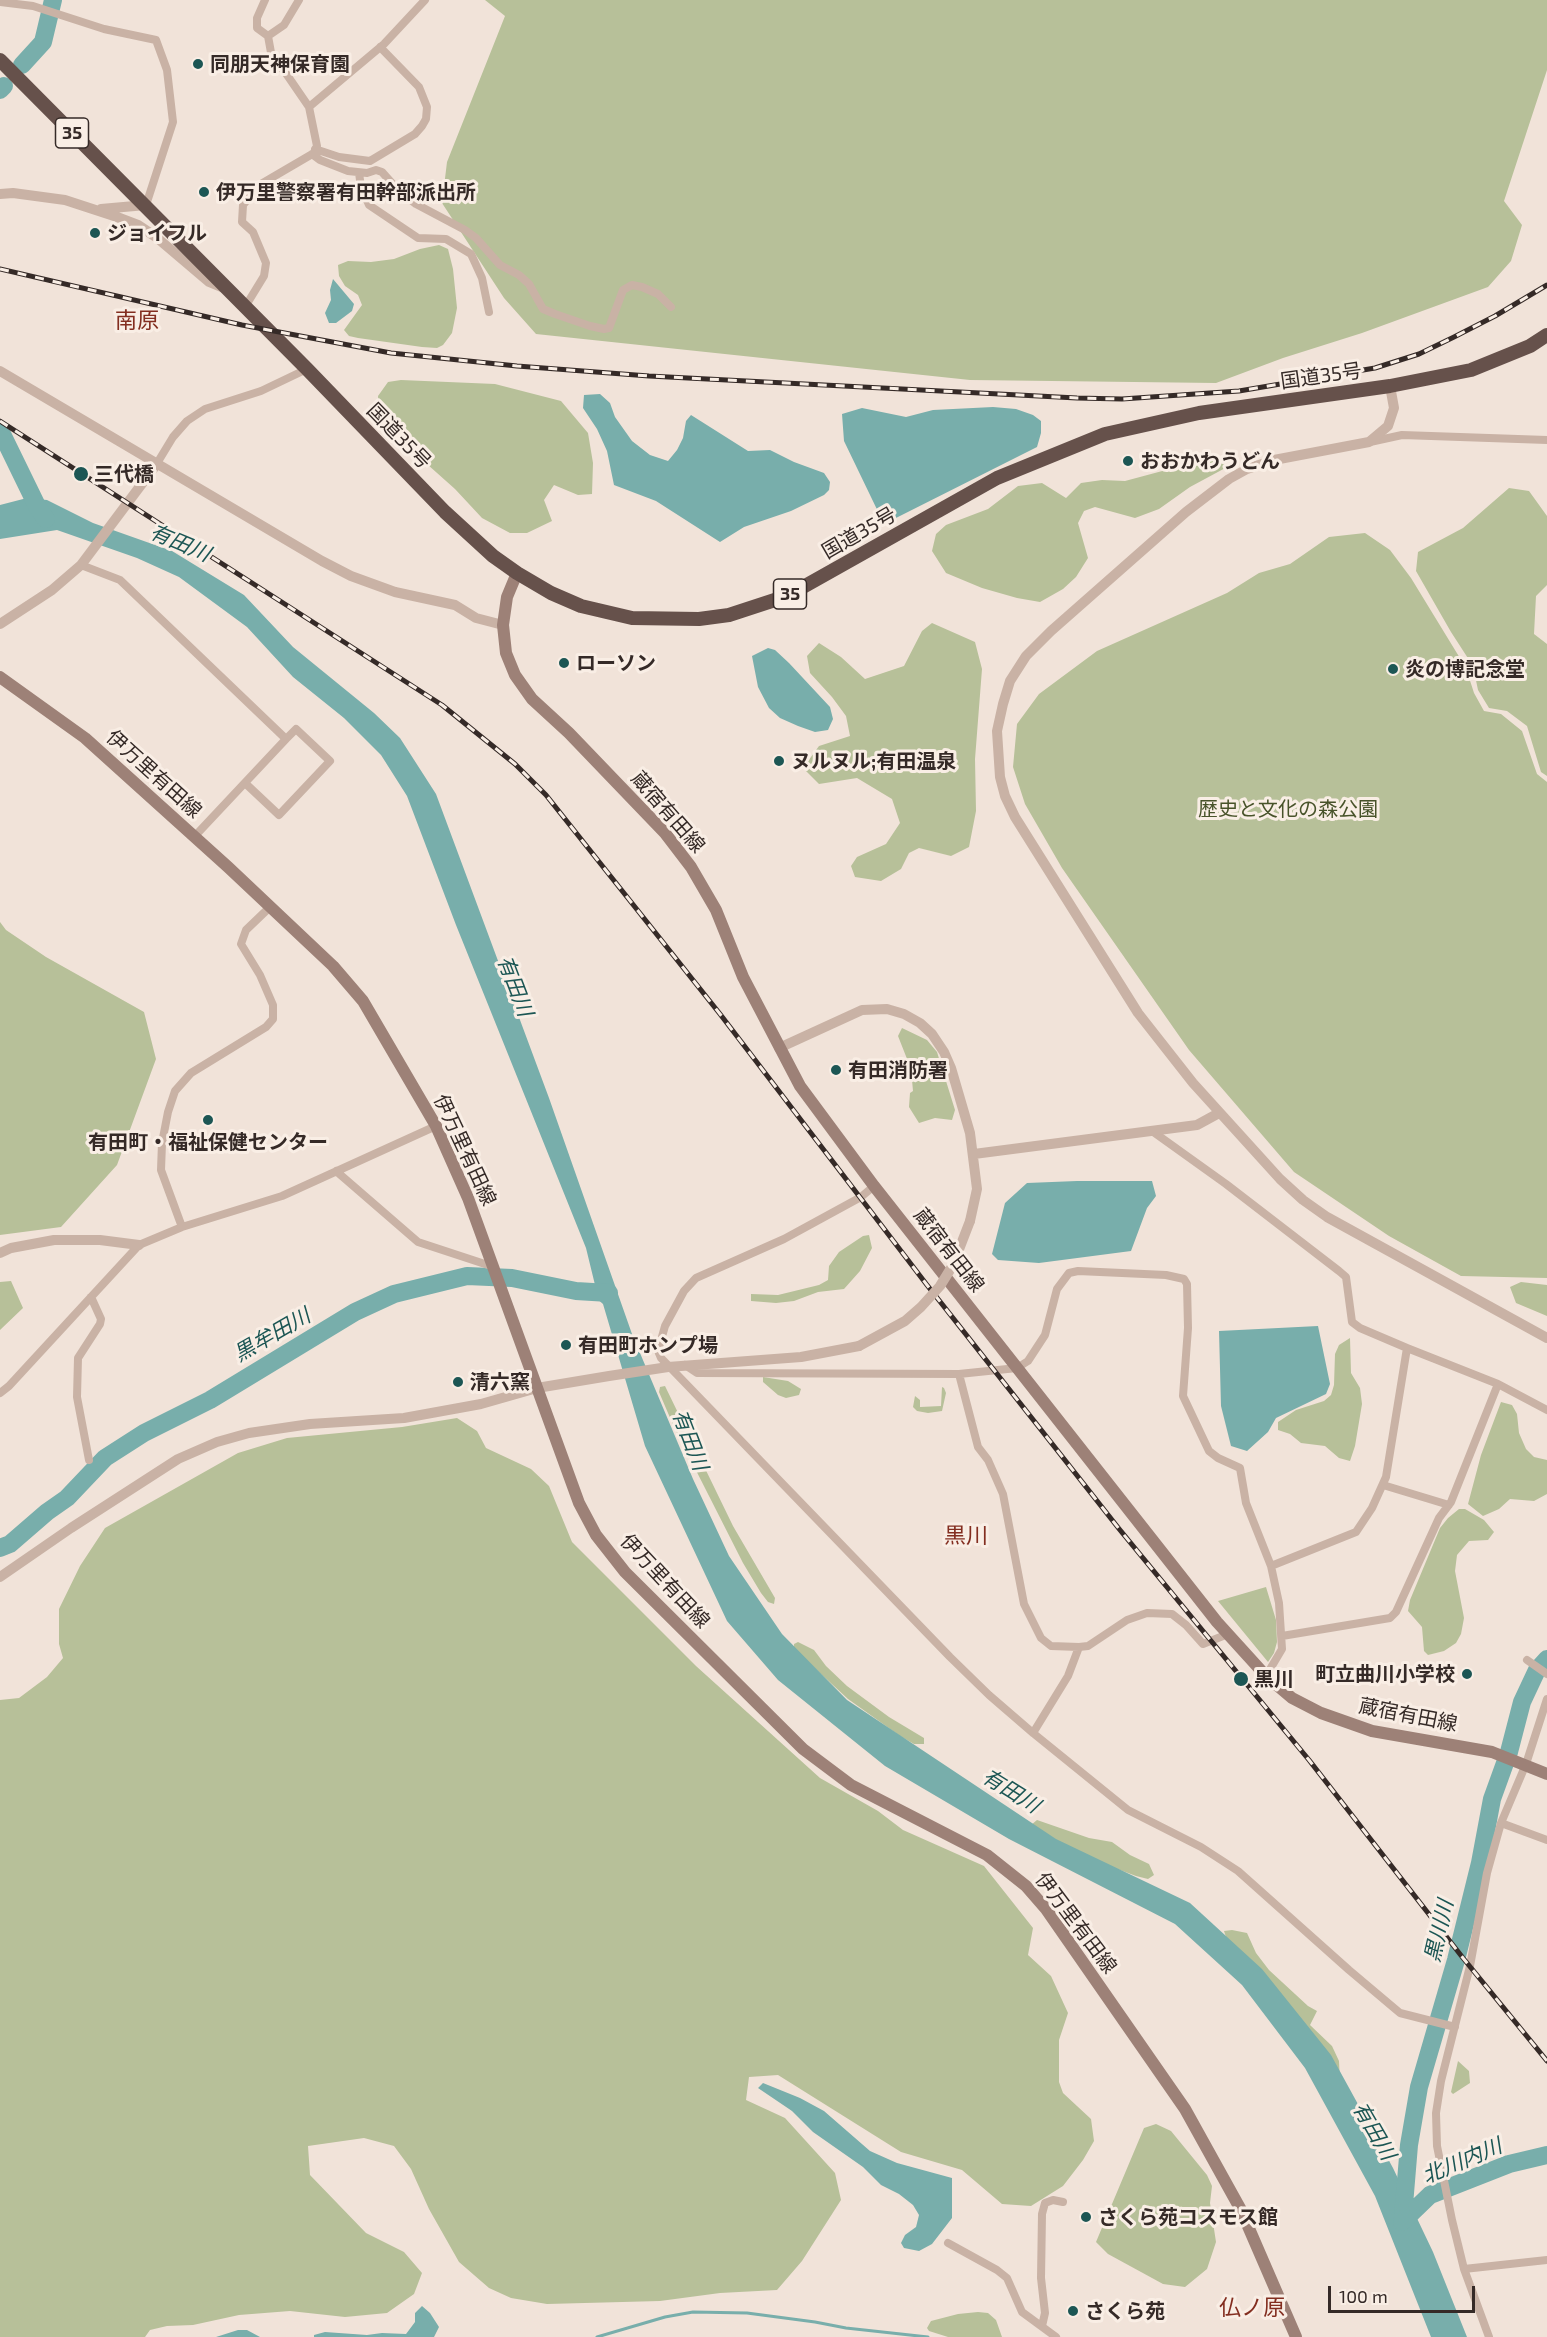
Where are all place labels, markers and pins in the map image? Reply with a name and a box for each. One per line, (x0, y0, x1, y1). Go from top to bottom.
place label: 同朋天神保育園 (210, 52, 350, 76)
marker: 同朋天神保育園 (191, 57, 205, 71)
place label: 伊万里警察署有田幹部派出所 (216, 180, 476, 204)
marker: 伊万里警察署有田幹部派出所 (197, 185, 211, 199)
place label: ジョイフル (107, 221, 207, 245)
marker: ジョイフル (88, 226, 102, 240)
place label: おおかわうどん (1140, 449, 1280, 473)
marker: おおかわうどん (1121, 454, 1135, 468)
place label: 三代橋 (94, 462, 154, 486)
marker: 三代橋 (72, 465, 90, 483)
place label: ローソン (576, 651, 656, 675)
marker: ローソン (557, 656, 571, 670)
place label: 炎の博記念堂 (1405, 657, 1525, 681)
marker: 炎の博記念堂 (1386, 662, 1400, 676)
place label: ヌルヌル;有田温泉 (791, 749, 956, 773)
marker: ヌルヌル;有田温泉 (772, 754, 786, 768)
place label: 有田消防署 (848, 1058, 948, 1082)
marker: 有田消防署 (829, 1063, 843, 1077)
marker: 有田町・福祉保健センター (201, 1113, 215, 1127)
place label: 有田町・福祉保健センター (88, 1130, 328, 1154)
place label: 有田町ホンプ場 (578, 1333, 718, 1357)
marker: 有田町ホンプ場 (559, 1338, 573, 1352)
place label: 清六窯 (470, 1370, 530, 1394)
marker: 清六窯 (451, 1375, 465, 1389)
place label: 町立曲川小学校 (1315, 1662, 1455, 1686)
place label: 黒川 (1254, 1667, 1294, 1691)
marker: 町立曲川小学校 (1460, 1667, 1474, 1681)
marker: 黒川 (1232, 1670, 1250, 1688)
place label: さくら苑コスモス館 (1098, 2205, 1278, 2229)
marker: さくら苑コスモス館 (1079, 2210, 1093, 2224)
place label: さくら苑 (1085, 2299, 1165, 2323)
marker: さくら苑 (1066, 2304, 1080, 2318)

